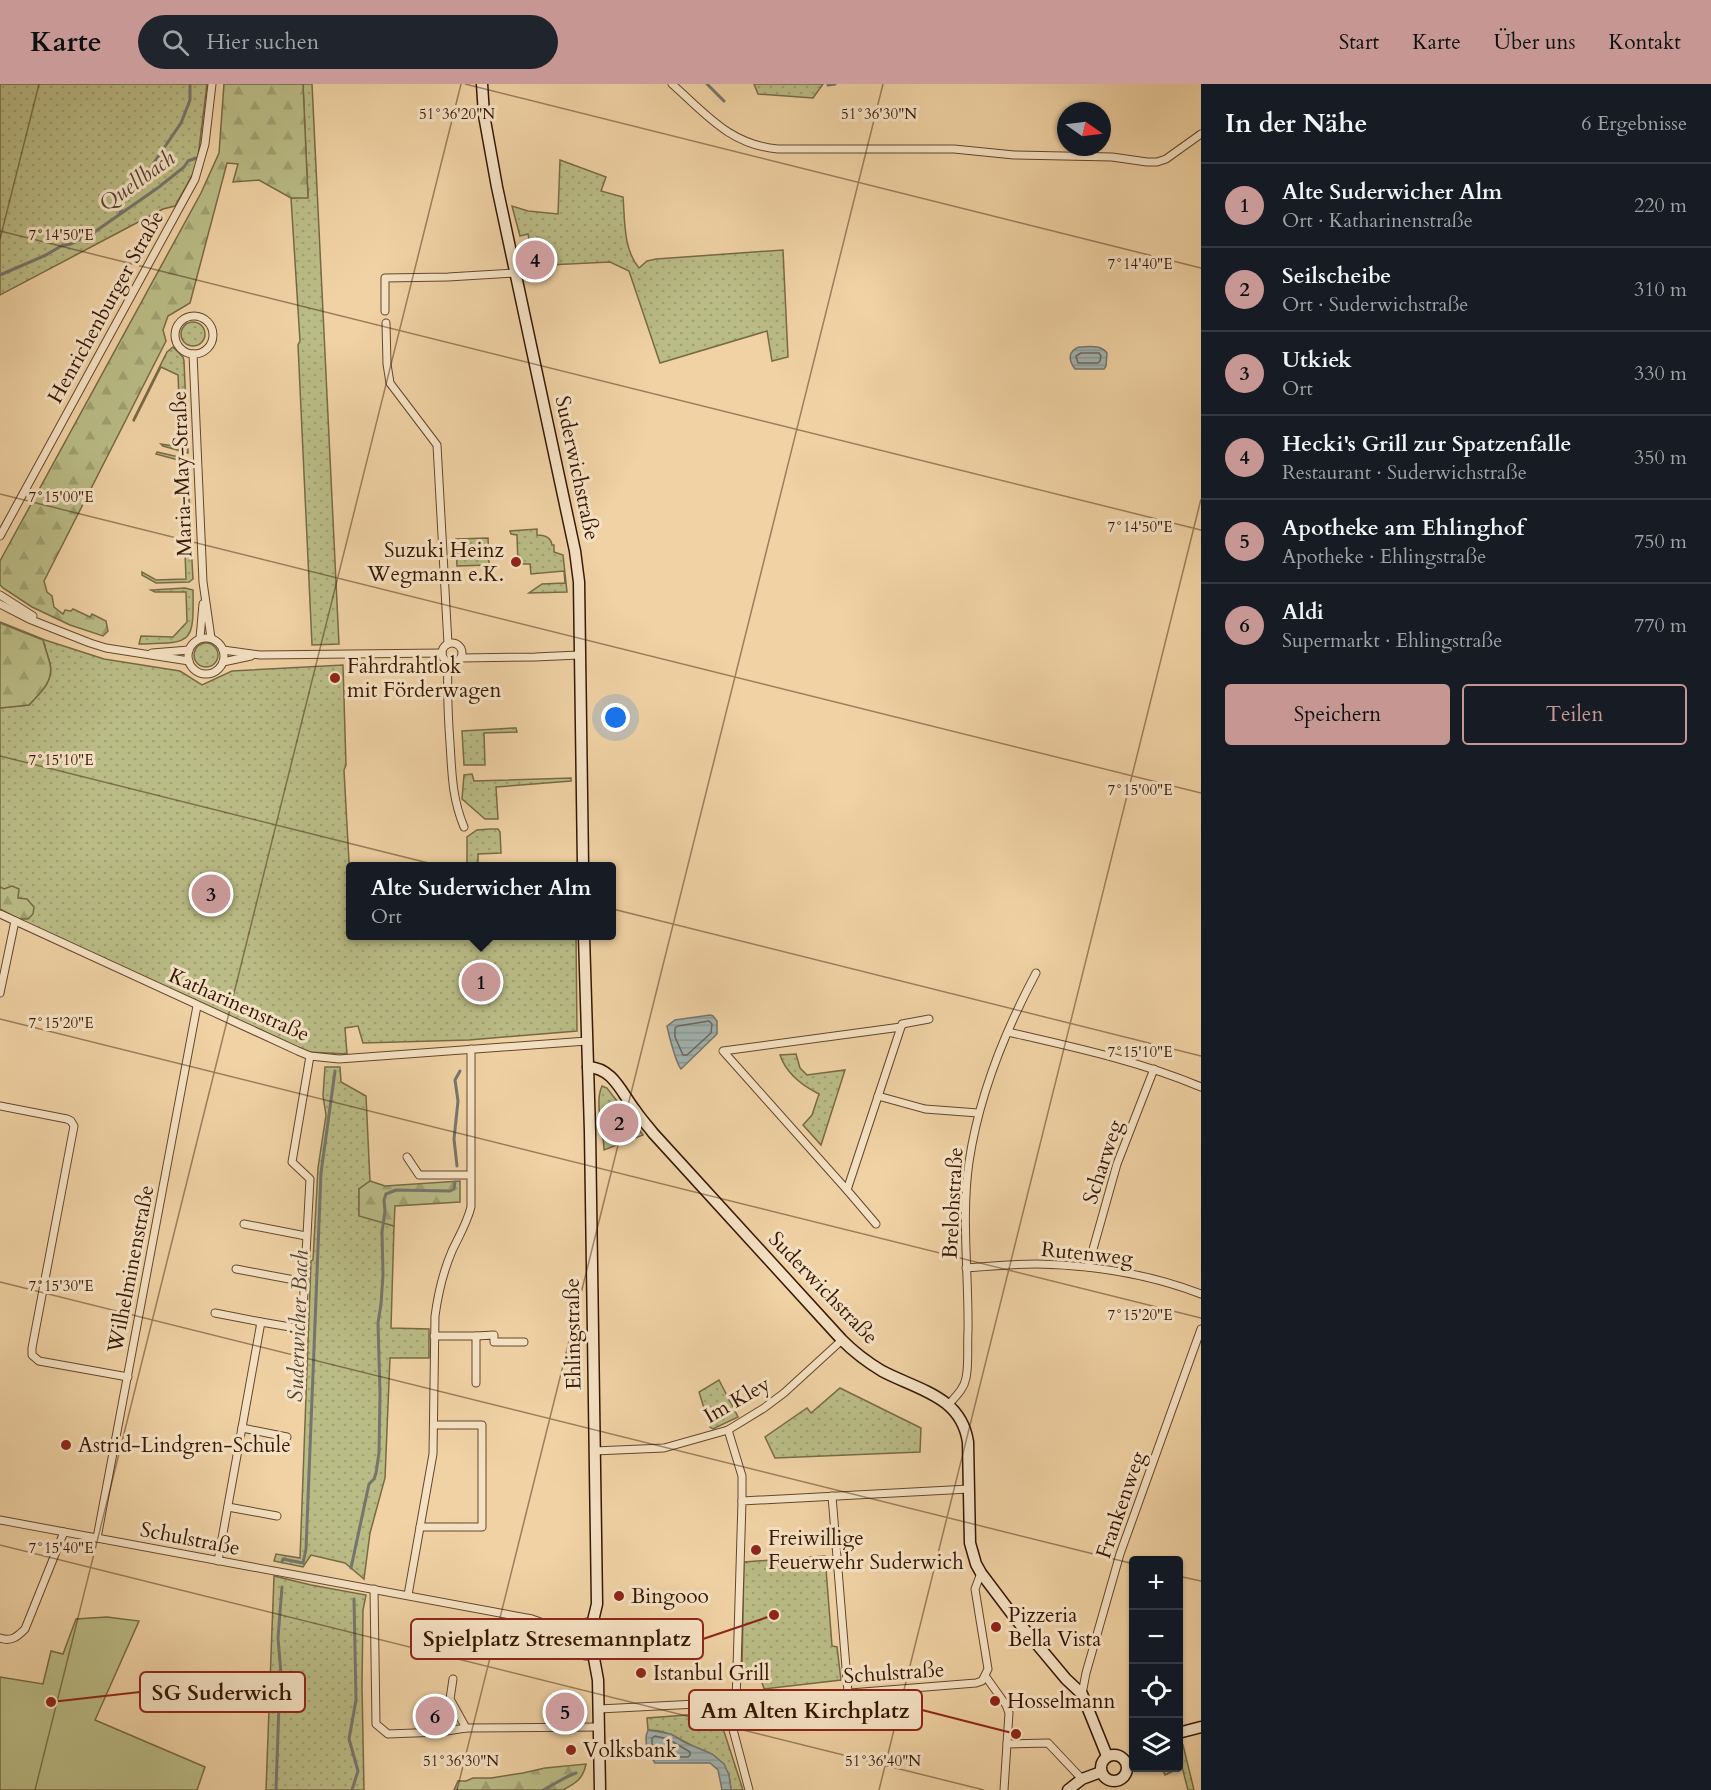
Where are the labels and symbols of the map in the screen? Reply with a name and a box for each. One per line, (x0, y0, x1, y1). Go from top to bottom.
north arrow (1057, 102, 1111, 156)
text: 51°36'20"N (419, 104, 495, 124)
text: 51°36'30"N (841, 104, 917, 124)
water label: Quellbach (93, 143, 181, 219)
street label: Henrichenburger Straße (41, 205, 171, 409)
text: 7°14'50"E (29, 225, 93, 245)
pin: 4 (516, 238, 554, 282)
text: 7°14'40"E (1108, 254, 1172, 274)
street label: Maria-May-Straße (165, 390, 199, 558)
street label: Suderwichstraße (548, 393, 606, 543)
text: 7°15'00"E (29, 487, 93, 507)
text: 7°14'50"E (1108, 517, 1172, 537)
place label: Suzuki Heinz Wegmann e.K. (366, 536, 505, 589)
marker: Suzuki Heinz Wegmann e.K. (509, 555, 523, 569)
place label: Fahrdrahtlok mit Förderwagen (347, 652, 502, 705)
marker: Fahrdrahtlok mit Förderwagen (328, 671, 342, 685)
your location (601, 703, 630, 732)
text: 7°15'10"E (29, 750, 93, 770)
text: 7°15'00"E (1108, 780, 1172, 800)
pin: 3 (192, 872, 230, 916)
pin: 1 (462, 960, 500, 1004)
street label: Katharinenstraße (164, 961, 314, 1049)
text: 7°15'20"E (29, 1013, 93, 1033)
text: 7°15'10"E (1108, 1042, 1172, 1062)
pin: 2 (600, 1100, 638, 1146)
street label: Scharweg (1076, 1116, 1130, 1208)
street label: Brelohstraße (936, 1146, 970, 1260)
street label: Wilhelminenstraße (100, 1183, 161, 1356)
street label: Suderwichstraße (762, 1225, 884, 1351)
street label: Rutenweg (1040, 1235, 1135, 1273)
water label: Suderwicher Bach (280, 1249, 316, 1403)
text: 7°15'30"E (29, 1276, 93, 1296)
street label: Ehlingstraße (558, 1278, 588, 1390)
text: 7°15'20"E (1108, 1305, 1172, 1325)
street label: Im Kley (698, 1369, 776, 1431)
place label: Astrid-Lindgren-Schule (78, 1431, 291, 1460)
marker: Astrid-Lindgren-Schule (59, 1438, 73, 1452)
street label: Frankenweg (1089, 1447, 1153, 1562)
street label: Schulstraße (138, 1515, 242, 1563)
place label: Freiwillige Feuerwehr Suderwich (768, 1524, 964, 1577)
text: 7°15'40"E (29, 1538, 93, 1558)
marker: Freiwillige Feuerwehr Suderwich (749, 1543, 763, 1557)
place label: Bingooo (631, 1582, 709, 1611)
marker: Bingooo (612, 1589, 626, 1603)
place label: Pizzeria Bella Vista (1008, 1601, 1101, 1654)
callout: Spielplatz Stresemannplatz (411, 1619, 703, 1659)
marker: Pizzeria Bella Vista (989, 1620, 1003, 1634)
text: Spielplatz Stresemannplatz (423, 1624, 691, 1654)
street label: Schulstraße (843, 1655, 945, 1691)
place label: Istanbul Grill (653, 1659, 769, 1688)
marker: Istanbul Grill (634, 1666, 648, 1680)
callout: SG Suderwich (140, 1672, 305, 1712)
text: SG Suderwich (152, 1678, 292, 1708)
place label: Hosselmann (1007, 1687, 1116, 1716)
pin: 5 (546, 1690, 584, 1734)
callout: Am Alten Kirchplatz (689, 1690, 922, 1730)
pin: 6 (416, 1694, 454, 1738)
marker: Hosselmann (988, 1694, 1002, 1708)
text: Am Alten Kirchplatz (700, 1696, 910, 1726)
place label: Volksbank (583, 1736, 678, 1765)
marker: Volksbank (564, 1743, 578, 1757)
text: 51°36'30"N (423, 1751, 499, 1771)
text: 51°36'40"N (845, 1751, 921, 1771)

